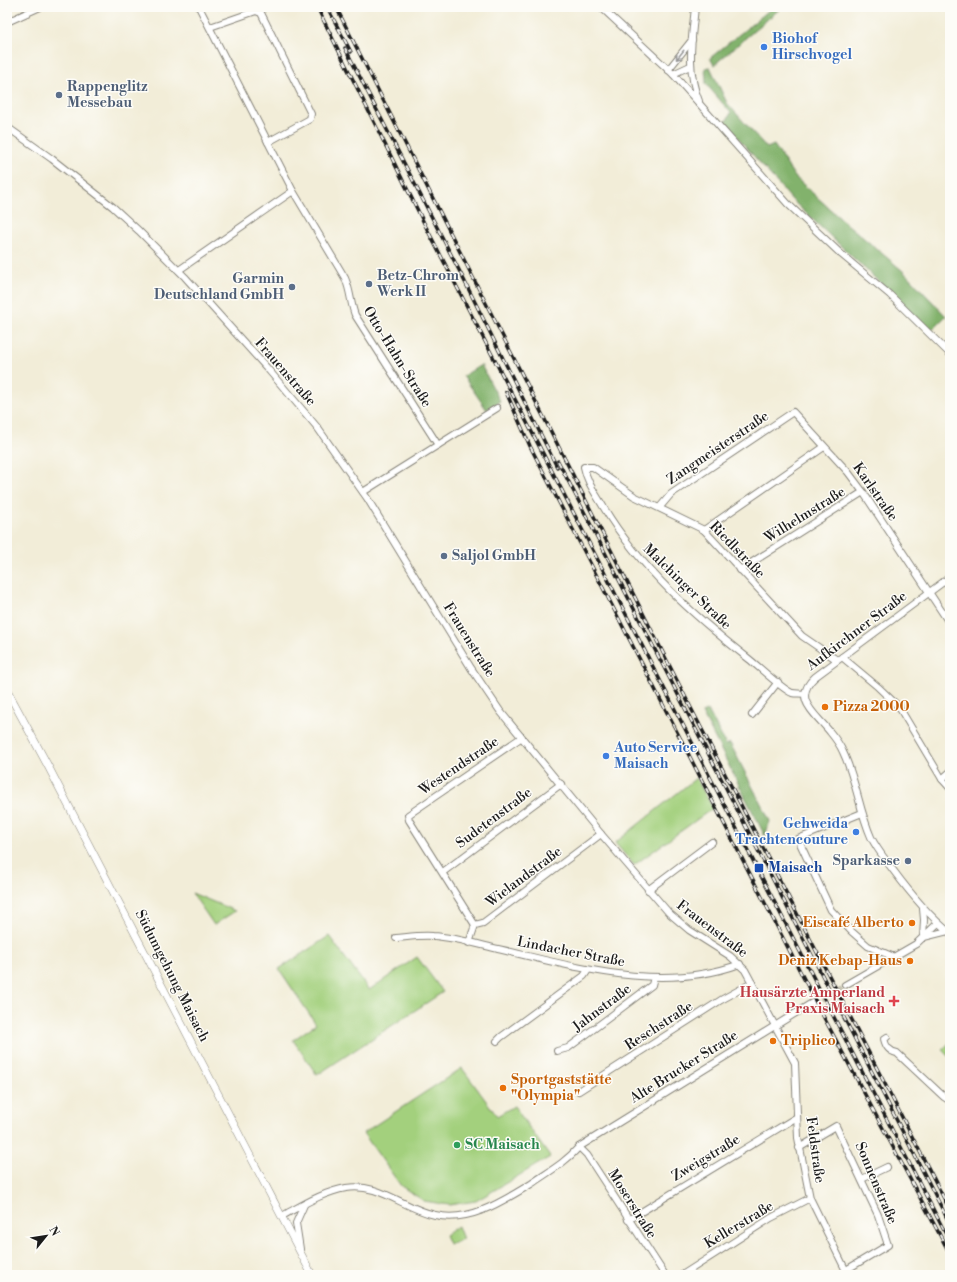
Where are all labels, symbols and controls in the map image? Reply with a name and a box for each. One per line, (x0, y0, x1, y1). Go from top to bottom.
place label: Biohof Hirschvogel (772, 30, 852, 64)
marker: Biohof Hirschvogel (759, 42, 769, 52)
one-way arrow (676, 50, 685, 61)
place label: Rappenglitz Messebau (67, 78, 148, 112)
marker: Rappenglitz Messebau (54, 90, 64, 100)
place label: Betz-Chrom Werk II (376, 267, 459, 301)
place label: Garmin Deutschland GmbH (154, 270, 284, 304)
marker: Betz-Chrom Werk II (364, 279, 374, 289)
marker: Garmin Deutschland GmbH (287, 282, 297, 292)
street label: Otto-Hahn-Straße (359, 303, 435, 411)
street label: Frauenstraße (250, 334, 320, 410)
street label: Zangmeisterstraße (664, 407, 772, 489)
street label: Karlstraße (848, 459, 902, 525)
street label: Wilhelmstraße (760, 483, 849, 548)
street label: Riedlstraße (705, 518, 769, 582)
street label: Malchinger Straße (639, 540, 735, 634)
place label: Saljol GmbH (452, 547, 536, 565)
marker: Saljol GmbH (439, 551, 449, 561)
street label: Aufkirchner Straße (802, 587, 911, 675)
street label: Frauenstraße (439, 599, 499, 681)
place label: Pizza 2000 (833, 698, 910, 716)
marker: Pizza 2000 (820, 702, 830, 712)
street label: Westendstraße (415, 733, 502, 800)
place label: Auto Service Maisach (613, 739, 698, 773)
marker: Auto Service Maisach (601, 751, 611, 761)
street label: Sudetenstraße (452, 784, 536, 852)
place label: Gehweida Trachtencouture (735, 815, 848, 849)
marker: Gehweida Trachtencouture (851, 827, 861, 837)
street label: Wielandstraße (482, 843, 566, 912)
place label: Sparkasse (833, 852, 900, 870)
marker: Sparkasse (903, 856, 913, 866)
place label: Maisach (768, 859, 823, 877)
marker: Maisach (753, 862, 765, 874)
street label: Frauenstraße (673, 896, 751, 962)
street label: Südumgehung Maisach (131, 907, 213, 1046)
place label: Eiscafé Alberto (803, 914, 904, 932)
marker: Eiscafé Alberto (907, 918, 917, 928)
street label: Lindacher Straße (516, 933, 626, 971)
place label: Deniz Kebap-Haus (778, 952, 902, 970)
marker: Deniz Kebap-Haus (905, 956, 915, 966)
street label: Jahnstraße (568, 980, 635, 1037)
place label: Hausärzte Amperland Praxis Maisach (740, 984, 885, 1018)
marker: Hausärzte Amperland Praxis Maisach (888, 995, 900, 1007)
street label: Reschstraße (622, 997, 696, 1055)
street label: Alte Brucker Straße (626, 1026, 741, 1108)
place label: Triplico (781, 1032, 836, 1050)
marker: Triplico (768, 1036, 778, 1046)
place label: Sportgaststätte "Olympia" (511, 1071, 612, 1105)
marker: Sportgaststätte "Olympia" (498, 1083, 508, 1093)
street label: Feldstraße (801, 1116, 829, 1184)
street label: Zweigstraße (669, 1131, 743, 1185)
place label: SC Maisach (465, 1136, 540, 1154)
street label: Sonnenstraße (851, 1139, 901, 1227)
marker: SC Maisach (452, 1140, 462, 1150)
street label: Moserstraße (604, 1166, 660, 1242)
street label: Kellerstraße (701, 1197, 777, 1253)
north arrow (26, 1216, 66, 1256)
text: N (46, 1224, 62, 1239)

